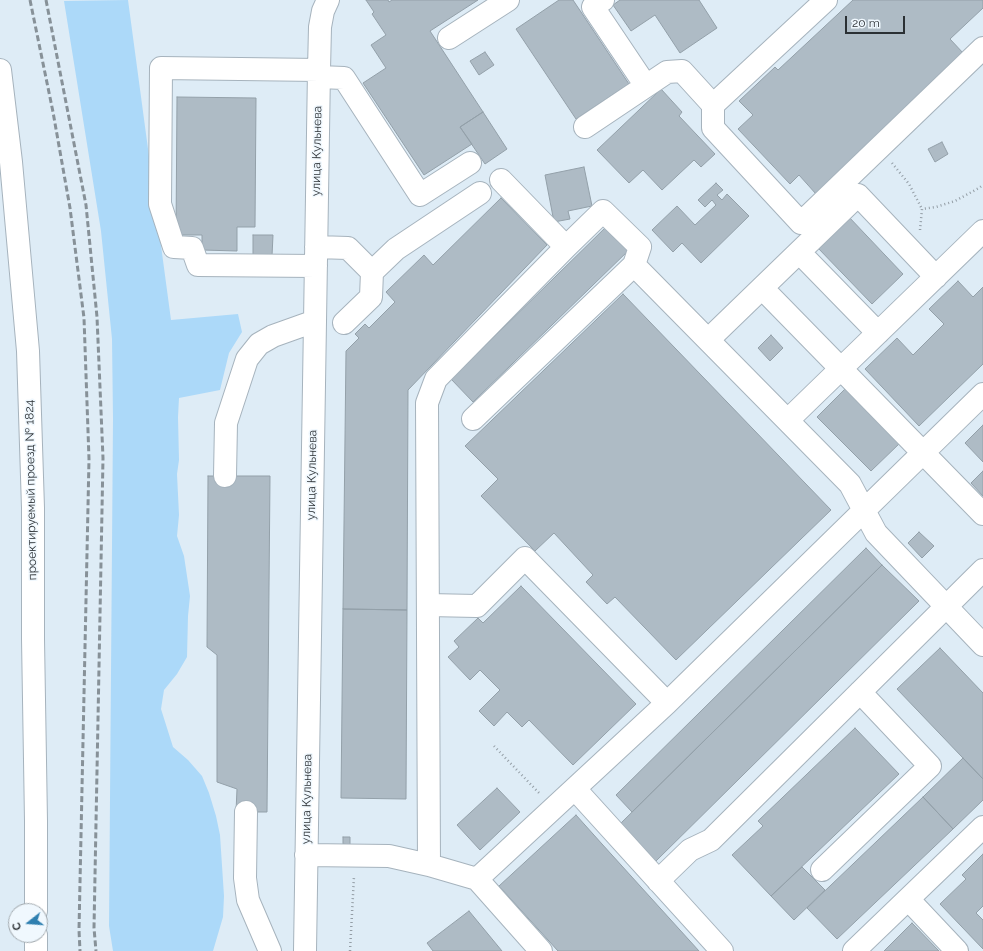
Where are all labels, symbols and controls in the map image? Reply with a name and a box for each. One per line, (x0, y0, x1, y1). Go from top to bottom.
scale bar (847, 8, 907, 34)
text: 20 m (852, 16, 880, 30)
street label: улица Кульнева (309, 106, 325, 196)
street label: проектируемый проезд № 1824 (22, 400, 40, 580)
street label: улица Кульнева (304, 430, 320, 520)
street label: улица Кульнева (299, 754, 315, 844)
north arrow (8, 903, 48, 943)
text: С (10, 921, 24, 932)

